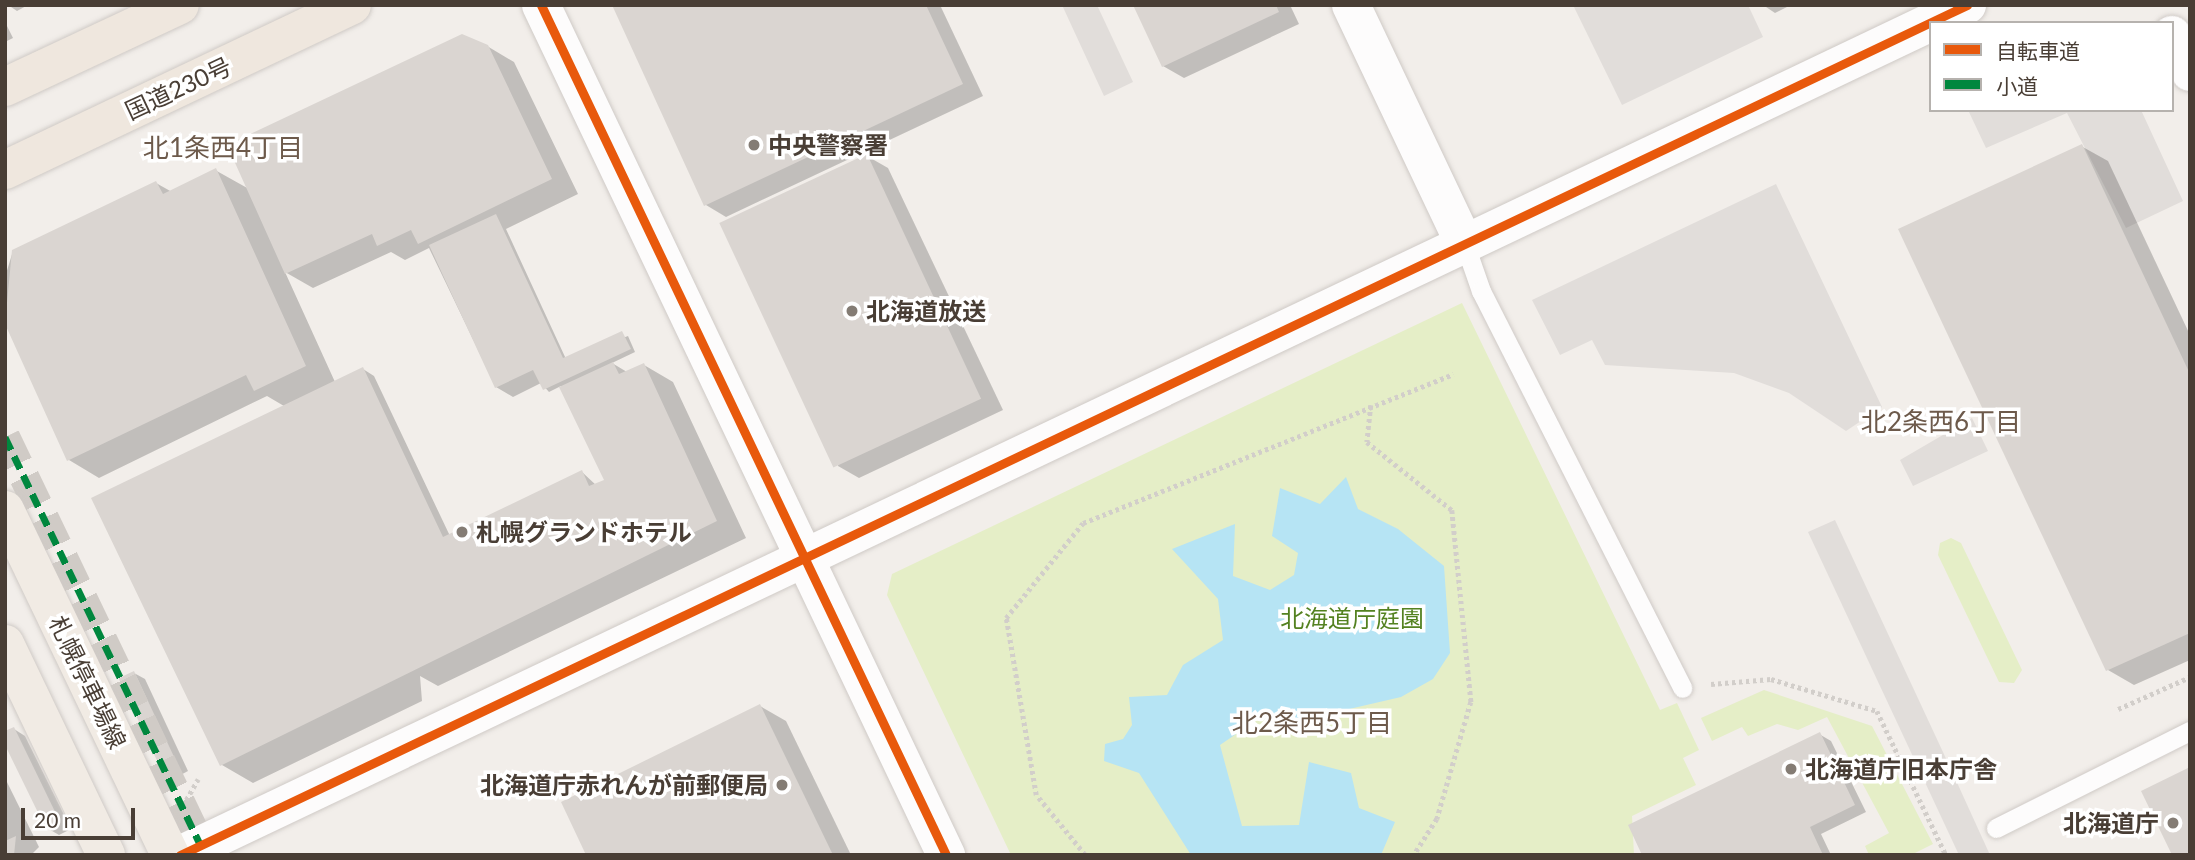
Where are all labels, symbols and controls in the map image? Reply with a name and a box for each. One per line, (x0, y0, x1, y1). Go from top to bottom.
legend (1929, 21, 2174, 112)
text: 自転車道 (1996, 38, 2080, 63)
street label: 国道230号 (120, 51, 236, 125)
text: 小道 (1996, 73, 2038, 98)
place label: 中央警察署 (768, 131, 888, 159)
district label: 北1条西4丁目 (143, 132, 303, 164)
marker: 中央警察署 (746, 137, 762, 153)
place label: 北海道放送 (866, 297, 986, 325)
marker: 北海道放送 (844, 303, 860, 319)
district label: 北2条西6丁目 (1861, 406, 2021, 438)
place label: 札幌グランドホテル (476, 518, 692, 546)
marker: 札幌グランドホテル (454, 524, 470, 540)
park label: 北海道庁庭園 (1280, 604, 1424, 632)
street label: 札幌停車場線 (43, 611, 133, 753)
district label: 北2条西5丁目 (1232, 707, 1392, 739)
place label: 北海道庁旧本庁舎 (1805, 755, 1997, 783)
marker: 北海道庁旧本庁舎 (1783, 761, 1799, 777)
place label: 北海道庁赤れんが前郵便局 (480, 771, 768, 799)
marker: 北海道庁赤れんが前郵便局 (774, 777, 790, 793)
scale bar (24, 794, 138, 838)
text: 20 m (34, 807, 81, 832)
place label: 北海道庁 (2063, 809, 2159, 837)
marker: 北海道庁 (2165, 815, 2181, 831)

